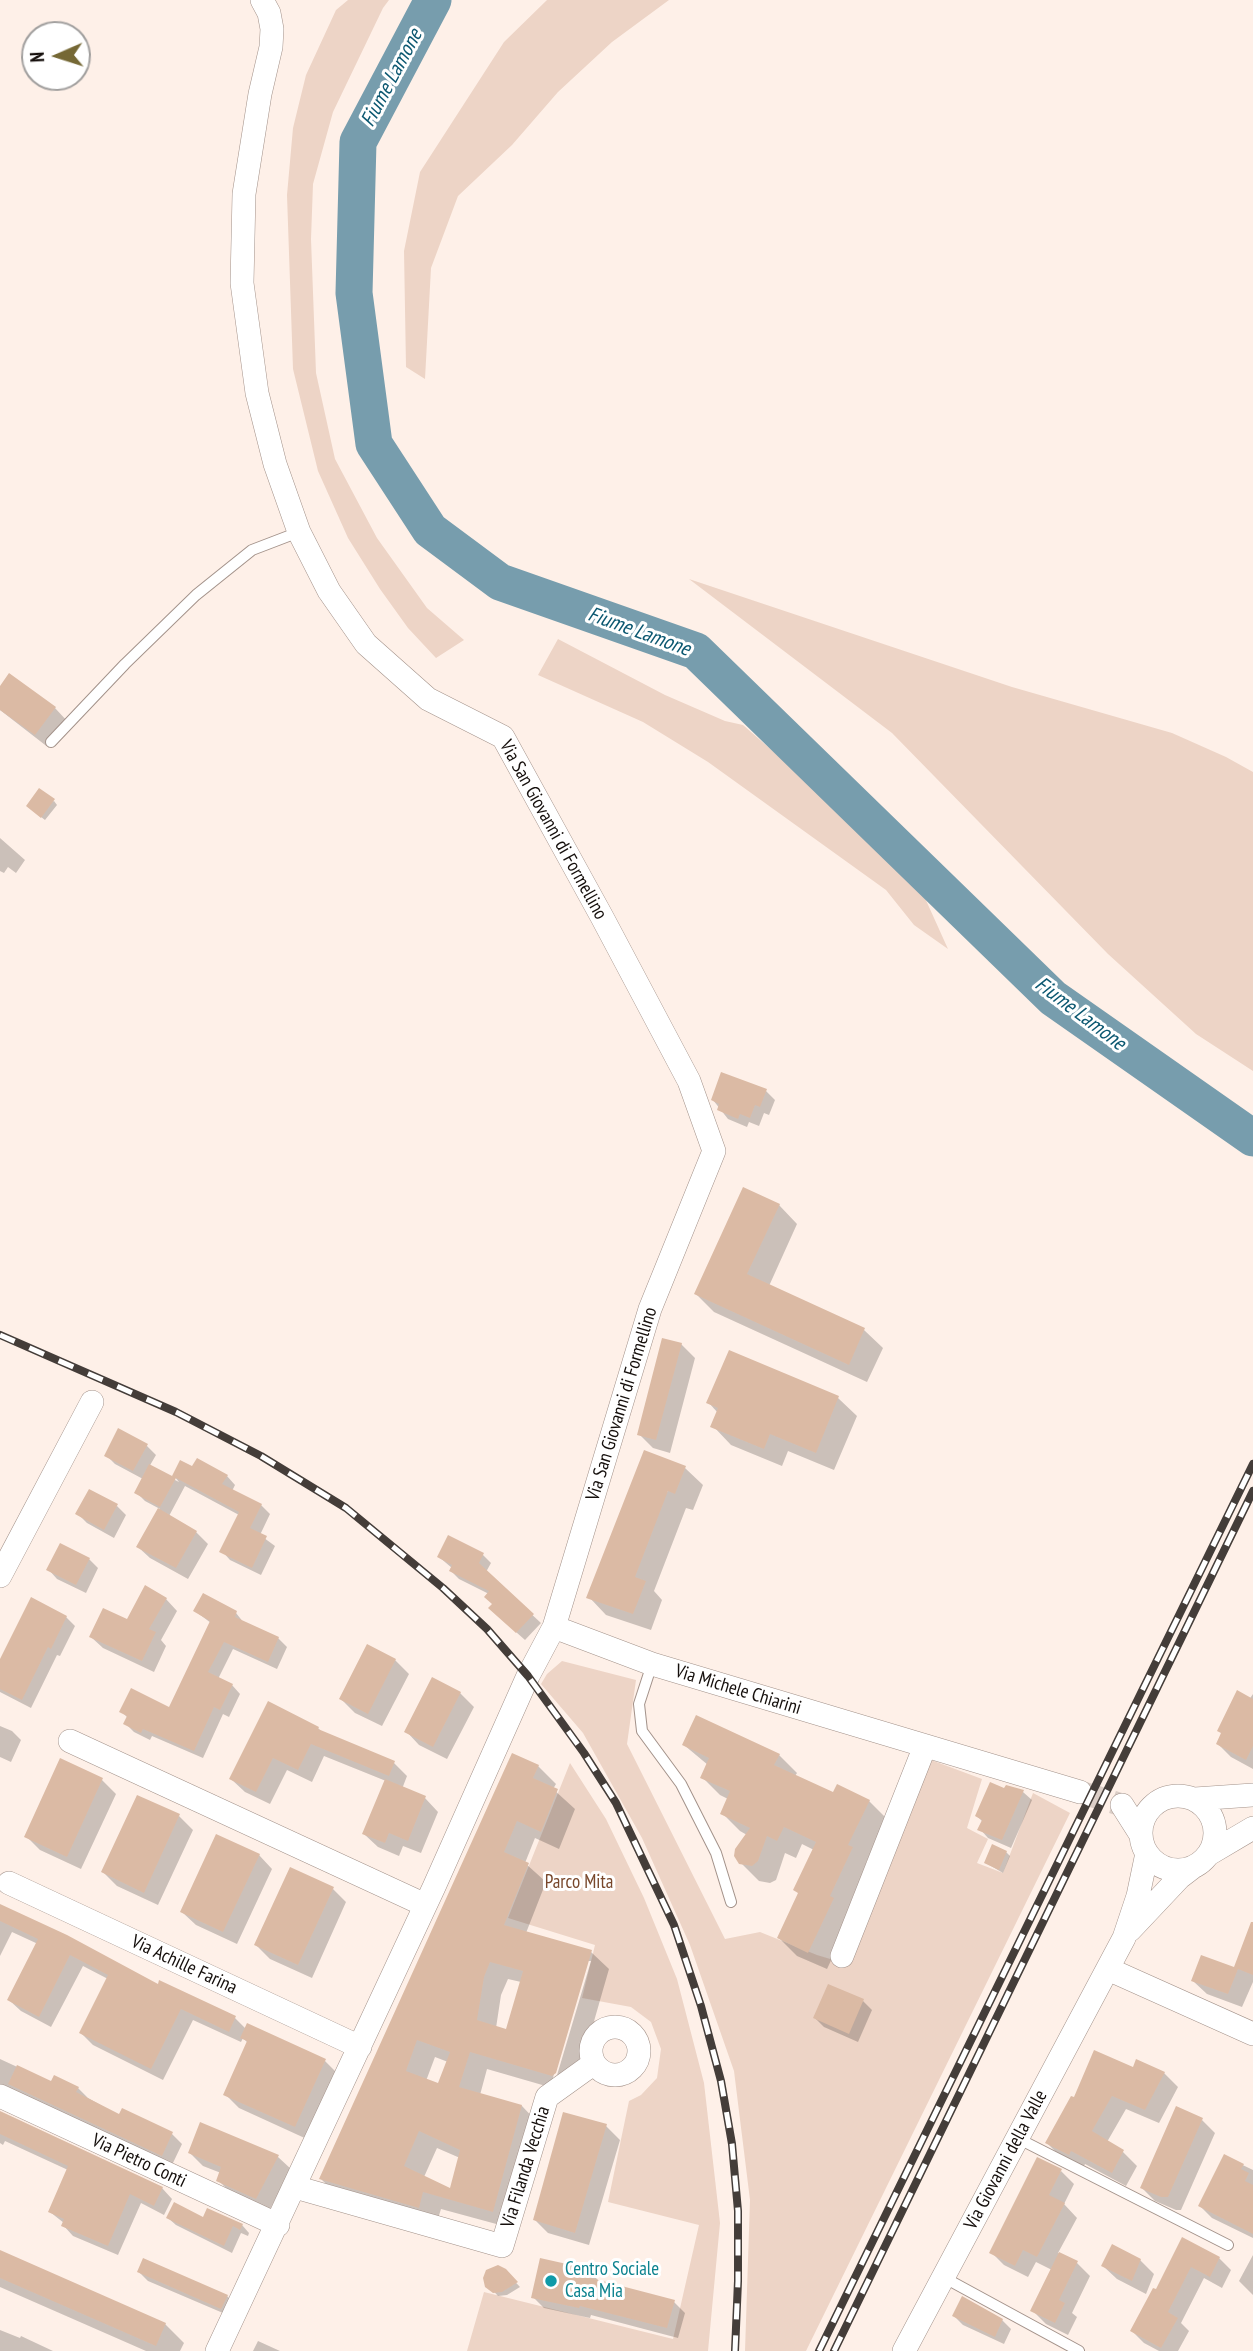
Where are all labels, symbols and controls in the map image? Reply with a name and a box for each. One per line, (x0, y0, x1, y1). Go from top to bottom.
north arrow (21, 21, 91, 91)
water label: Fiume Lamone (356, 25, 428, 131)
text: N (25, 51, 49, 63)
water label: Fiume Lamone (585, 602, 693, 662)
street label: Via San Giovanni di Formellino (494, 736, 612, 924)
water label: Fiume Lamone (1030, 972, 1130, 1056)
street label: Via San Giovanni di Formellino (582, 1304, 662, 1504)
street label: Via Michele Chiarini (672, 1660, 804, 1720)
park label: Parco Mita (545, 1872, 613, 1894)
street label: Via Achille Farina (128, 1931, 240, 1999)
street label: Via Giovanni della Valle (960, 2086, 1052, 2234)
street label: Via Filanda Vecchia (497, 2104, 555, 2230)
street label: Via Pietro Conti (88, 2129, 190, 2193)
place label: Centro Sociale Casa Mia (565, 2259, 659, 2303)
marker: Centro Sociale Casa Mia (543, 2273, 559, 2289)

